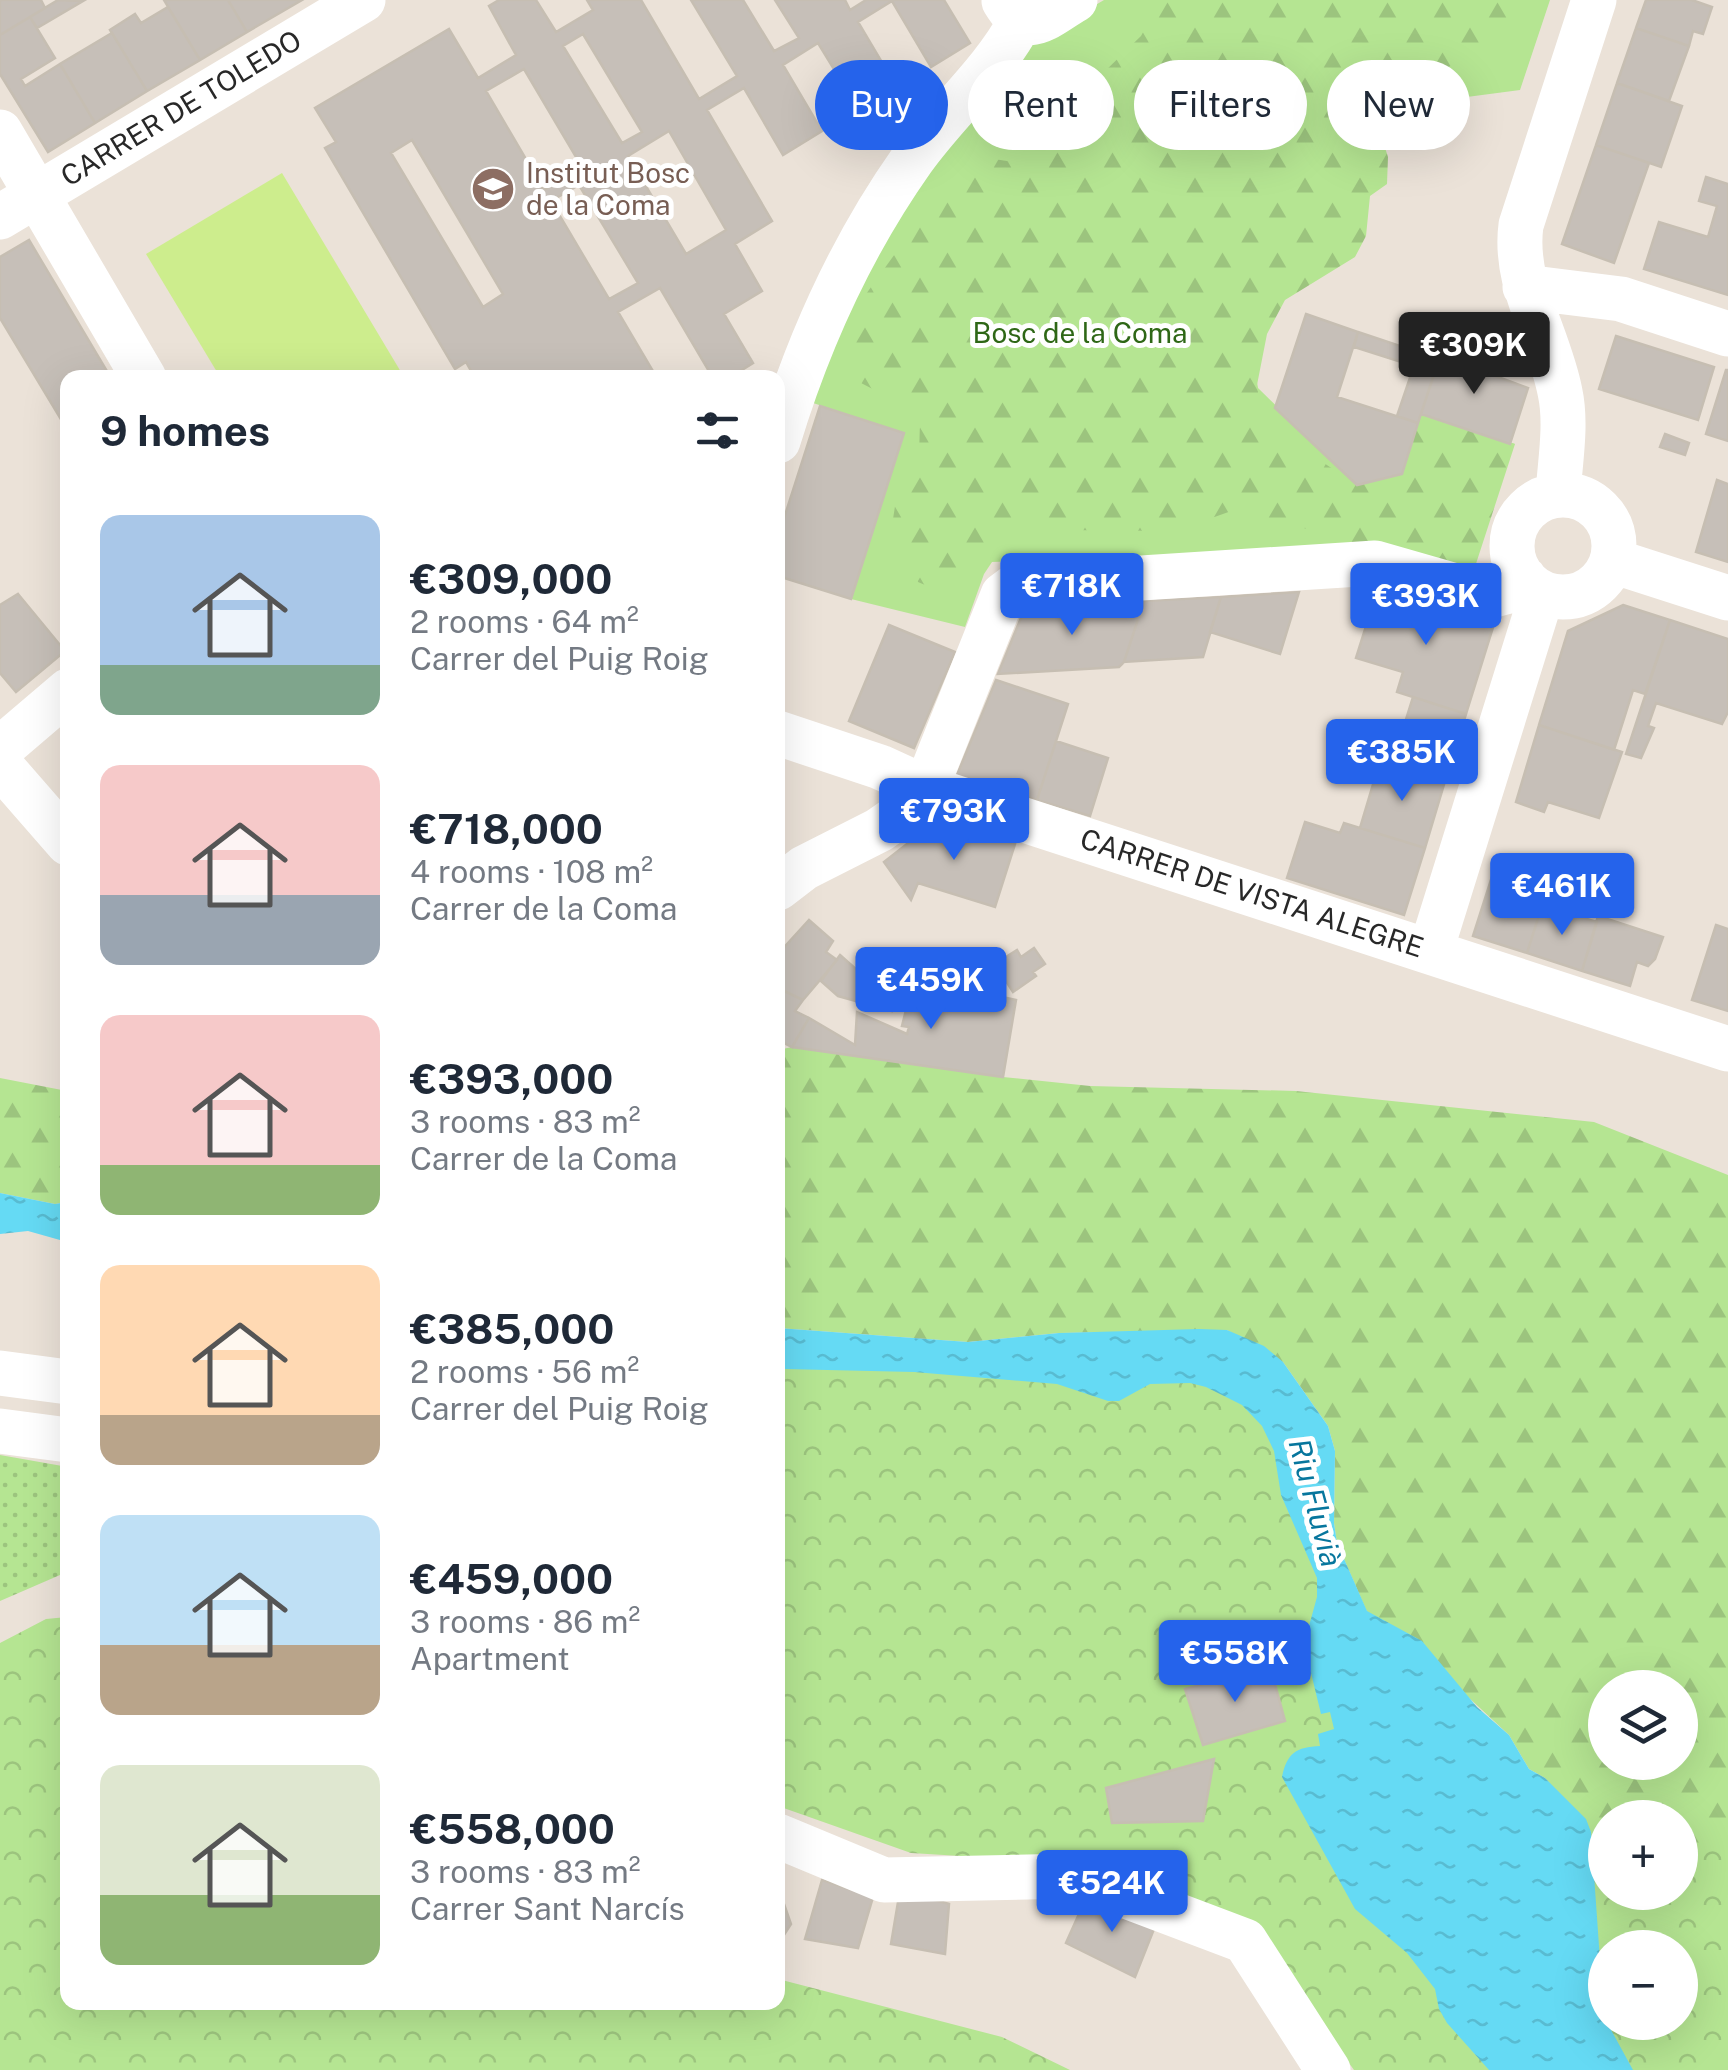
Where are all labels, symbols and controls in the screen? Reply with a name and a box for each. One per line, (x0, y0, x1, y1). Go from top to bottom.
street label: CARRER DE TOLEDO (55, 23, 307, 192)
chip: Buy (815, 60, 948, 150)
chip: Rent (968, 60, 1114, 150)
chip: Filters (1134, 60, 1307, 150)
chip: New (1327, 60, 1470, 150)
place label: Institut Bosc de la Coma (526, 156, 690, 221)
school or university icon: Institut Bosc de la Coma (470, 166, 516, 212)
pin: €309K (1404, 312, 1544, 397)
park label: Bosc de la Coma (973, 316, 1187, 349)
text: €309K (1421, 326, 1527, 363)
icon: filters (690, 403, 745, 458)
text: 9 homes (100, 406, 270, 455)
pin: €718K (1002, 553, 1142, 638)
text: €309,000 (410, 554, 612, 603)
icon: home (180, 555, 300, 675)
pin: €393K (1356, 563, 1496, 648)
text: €718K (1022, 567, 1122, 604)
text: €393K (1372, 577, 1480, 614)
text: 2 rooms · 64 m² (410, 603, 639, 640)
text: Carrer del Puig Roig (410, 640, 709, 677)
pin: €385K (1332, 719, 1472, 804)
text: €385K (1348, 733, 1456, 770)
pin: €793K (884, 778, 1024, 863)
text: €793K (901, 792, 1007, 829)
text: €718,000 (410, 804, 603, 853)
icon: home (180, 805, 300, 925)
street label: CARRER DE VISTA ALEGRE (1076, 821, 1428, 964)
text: 4 rooms · 108 m² (410, 853, 653, 890)
pin: €461K (1492, 853, 1632, 938)
text: €461K (1512, 867, 1612, 904)
text: Carrer de la Coma (410, 890, 677, 927)
pin: €459K (861, 947, 1001, 1032)
text: €459K (877, 961, 985, 998)
text: €393,000 (410, 1054, 613, 1103)
icon: home (180, 1055, 300, 1175)
text: 3 rooms · 83 m² (410, 1103, 641, 1140)
text: Carrer de la Coma (410, 1140, 677, 1177)
text: €385,000 (410, 1304, 614, 1353)
icon: home (180, 1305, 300, 1425)
text: 2 rooms · 56 m² (410, 1353, 639, 1390)
text: Carrer del Puig Roig (410, 1390, 709, 1427)
water label: Riu Fluvià (1282, 1434, 1350, 1571)
text: €459,000 (410, 1554, 613, 1603)
icon: home (180, 1555, 300, 1675)
text: 3 rooms · 86 m² (410, 1603, 640, 1640)
pin: €558K (1165, 1620, 1305, 1705)
text: €558K (1181, 1634, 1289, 1671)
text: Apartment (410, 1640, 570, 1677)
map controls (1588, 1670, 1698, 2040)
button: layers (1588, 1670, 1698, 1780)
button: + (1588, 1800, 1698, 1910)
text: €558,000 (410, 1804, 615, 1853)
icon: home (180, 1805, 300, 1925)
pin: €524K (1042, 1850, 1182, 1935)
text: 3 rooms · 83 m² (410, 1853, 641, 1890)
text: €524K (1059, 1864, 1165, 1901)
text: Carrer Sant Narcís (410, 1890, 685, 1927)
button: − (1588, 1930, 1698, 2040)

